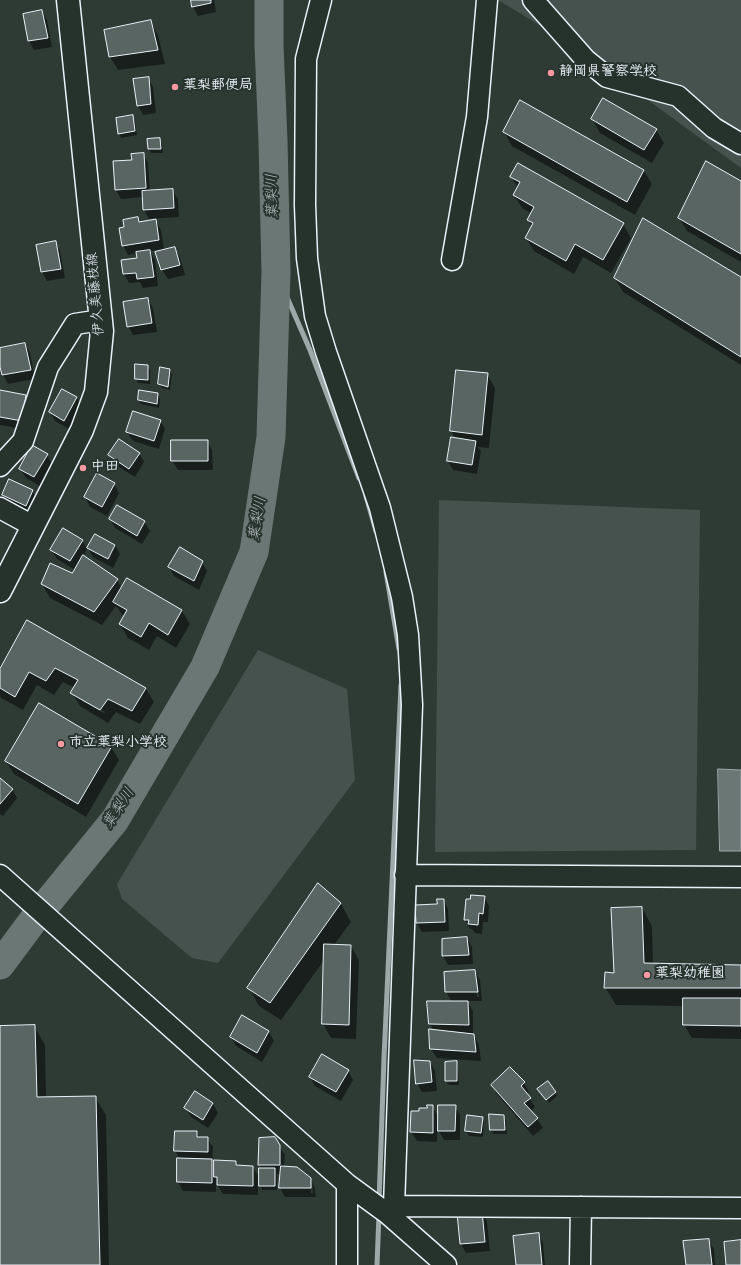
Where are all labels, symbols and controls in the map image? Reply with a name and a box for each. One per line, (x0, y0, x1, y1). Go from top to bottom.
place label: 静岡県警察学校 (559, 65, 657, 81)
marker: 静岡県警察学校 (546, 68, 556, 78)
place label: 葉梨郵便局 (183, 79, 253, 95)
marker: 葉梨郵便局 (170, 82, 180, 92)
water label: 葉梨川 (265, 173, 283, 219)
street label: 伊久美藤枝線 (85, 251, 109, 337)
place label: 中田 (91, 460, 119, 476)
marker: 中田 (78, 463, 88, 473)
water label: 葉梨川 (247, 495, 271, 543)
place label: 市立葉梨小学校 (69, 736, 167, 752)
marker: 市立葉梨小学校 (56, 739, 66, 749)
water label: 葉梨川 (100, 785, 140, 833)
place label: 葉梨幼稚園 (655, 967, 725, 983)
marker: 葉梨幼稚園 (642, 970, 652, 980)

